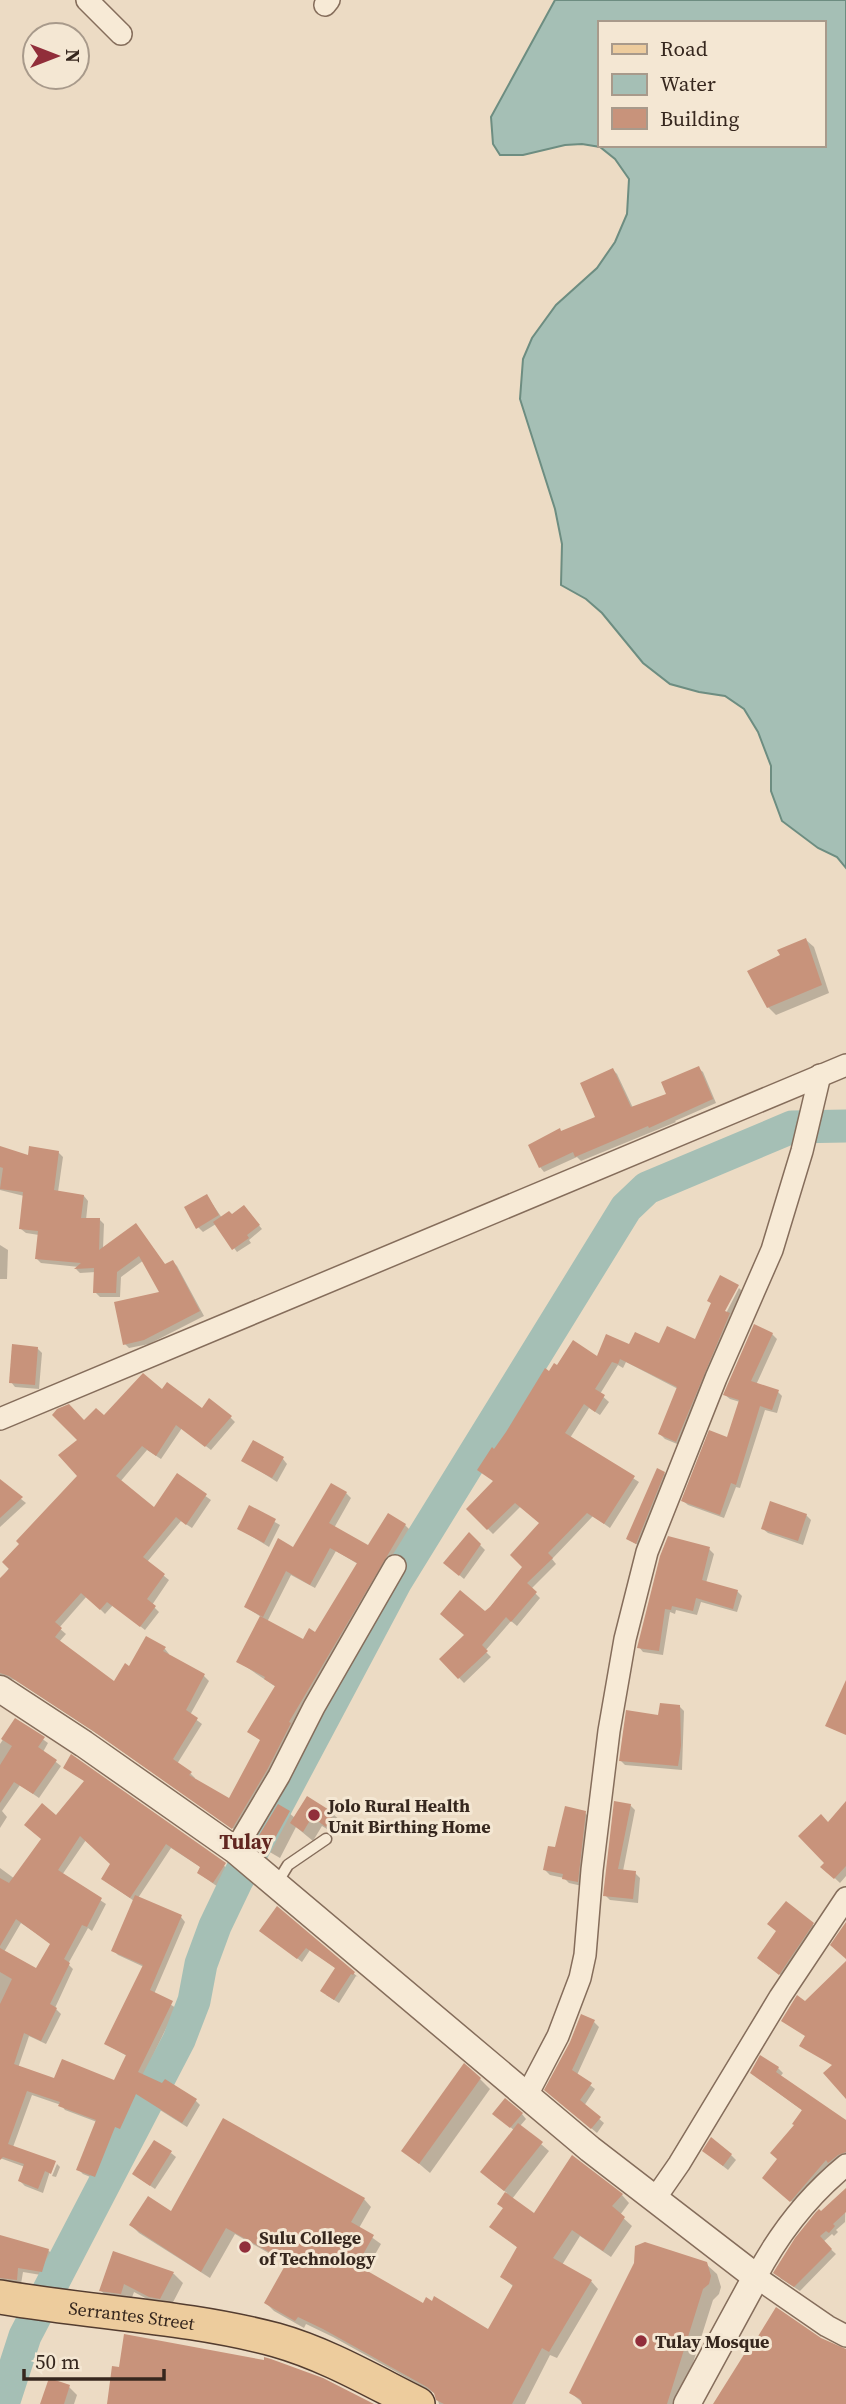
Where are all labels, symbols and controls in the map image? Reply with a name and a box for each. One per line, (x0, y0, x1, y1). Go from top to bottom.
north arrow (21, 21, 91, 91)
legend (598, 21, 825, 147)
text: Road (660, 34, 708, 63)
text: N (60, 49, 86, 63)
text: Water (660, 69, 716, 98)
text: Building (660, 104, 739, 133)
place label: Jolo Rural Health Unit Birthing Home (327, 1793, 491, 1839)
marker: Jolo Rural Health Unit Birthing Home (306, 1807, 322, 1823)
district label: Tulay (219, 1827, 274, 1856)
place label: Sulu College of Technology (259, 2225, 376, 2271)
marker: Sulu College of Technology (237, 2239, 253, 2255)
street label: Serrantes Street (67, 2295, 197, 2336)
place label: Tulay Mosque (655, 2329, 770, 2354)
marker: Tulay Mosque (633, 2333, 649, 2349)
scale bar (24, 2338, 164, 2382)
text: 50 m (35, 2347, 80, 2376)

